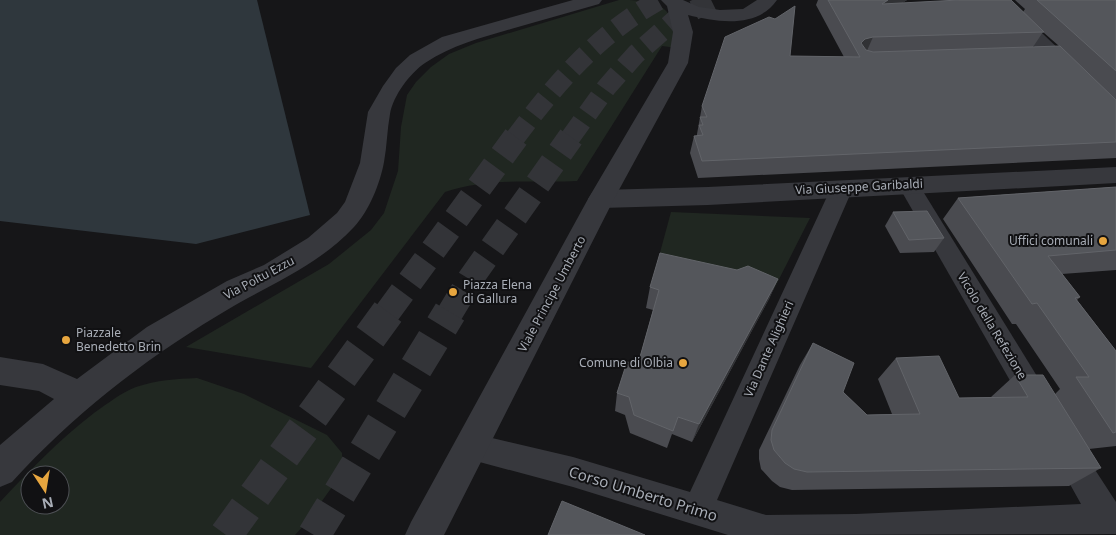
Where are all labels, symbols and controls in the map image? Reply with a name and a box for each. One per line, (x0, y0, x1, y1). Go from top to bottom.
street label: Via Giuseppe Garibaldi (795, 175, 923, 198)
place label: Uffici comunali (1009, 232, 1093, 249)
street label: Viale Principe Umberto (514, 233, 589, 355)
marker: Uffici comunali (1097, 235, 1109, 247)
street label: Via Poltu Ezzu (220, 252, 297, 303)
street label: Vicolo della Refezione (954, 269, 1031, 383)
place label: Piazza Elena di Gallura (463, 276, 532, 307)
marker: Piazza Elena di Gallura (447, 286, 459, 298)
street label: Via Dante Alighieri (740, 298, 797, 400)
place label: Piazzale Benedetto Brin (76, 324, 161, 355)
marker: Piazzale Benedetto Brin (60, 334, 72, 346)
place label: Comune di Olbia (579, 354, 673, 371)
marker: Comune di Olbia (677, 357, 689, 369)
street label: Corso Umberto Primo (567, 461, 720, 525)
north arrow (20, 465, 70, 515)
text: N (40, 493, 55, 514)

